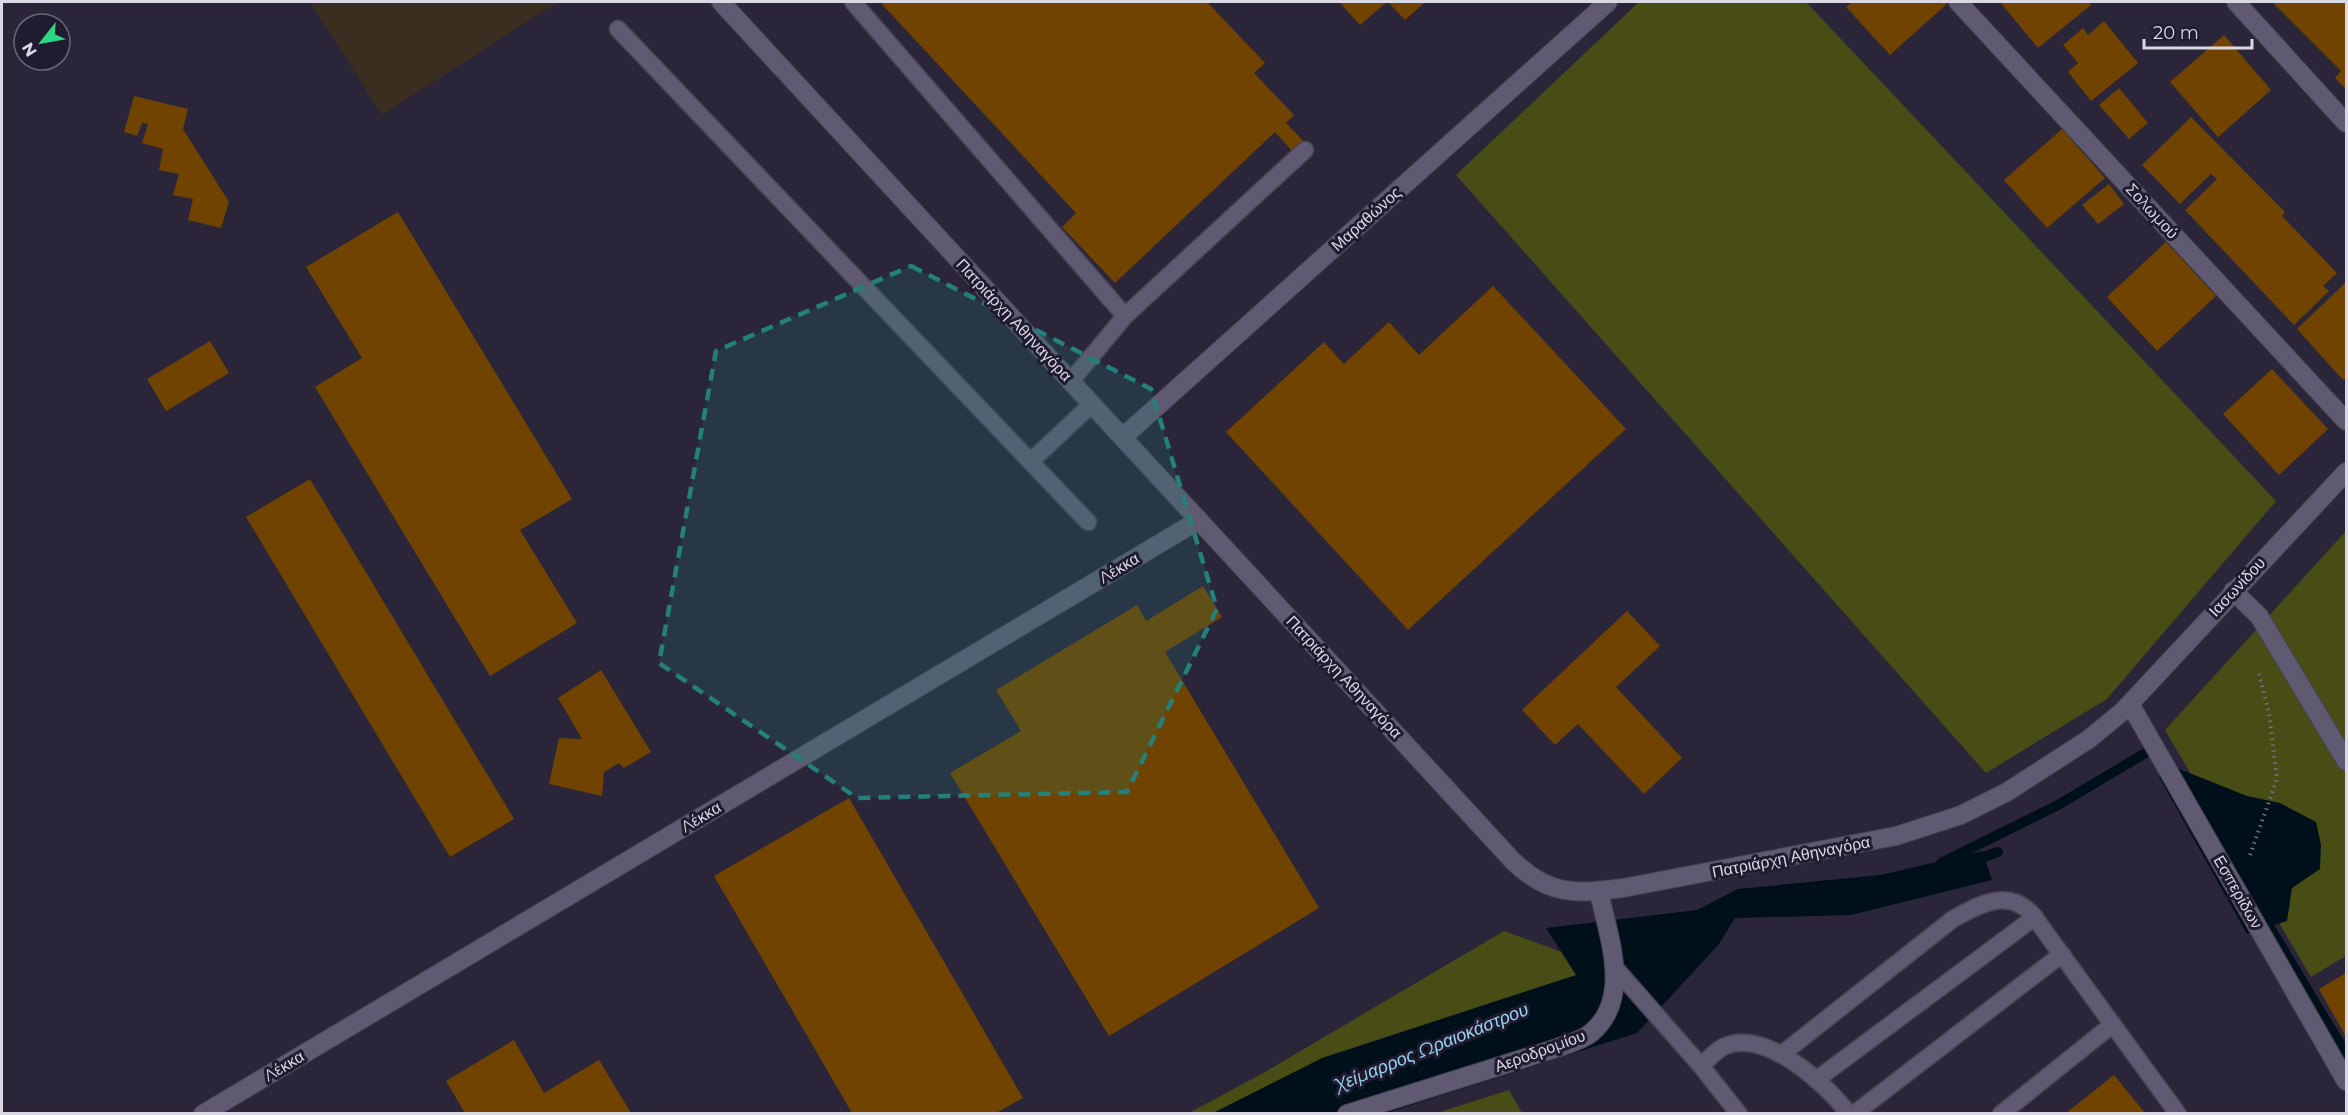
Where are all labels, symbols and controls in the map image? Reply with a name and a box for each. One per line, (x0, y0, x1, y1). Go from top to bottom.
north arrow (12, 12, 72, 72)
scale bar (2144, 12, 2252, 50)
text: 20 m (2153, 22, 2199, 44)
text: N (18, 39, 41, 60)
street label: Σολωμού (2122, 179, 2182, 243)
street label: Μαραθώνος (1327, 183, 1405, 255)
street label: Πατριάρχη Αθηναγόρα (952, 255, 1076, 385)
street label: Λέκκα (1096, 549, 1142, 587)
street label: Ιασωνίδου (2205, 553, 2269, 621)
street label: Πατριάρχη Αθηναγόρα (1282, 612, 1406, 742)
street label: Λέκκα (678, 798, 724, 836)
street label: Πατριάρχη Αθηναγόρα (1710, 832, 1872, 882)
street label: Εσπερίδων (2209, 852, 2267, 932)
water label: Χείμαρρος Ωραιοκάστρου (1330, 998, 1532, 1097)
street label: Αεροδρομίου (1492, 1026, 1588, 1076)
street label: Λέκκα (261, 1047, 307, 1085)

